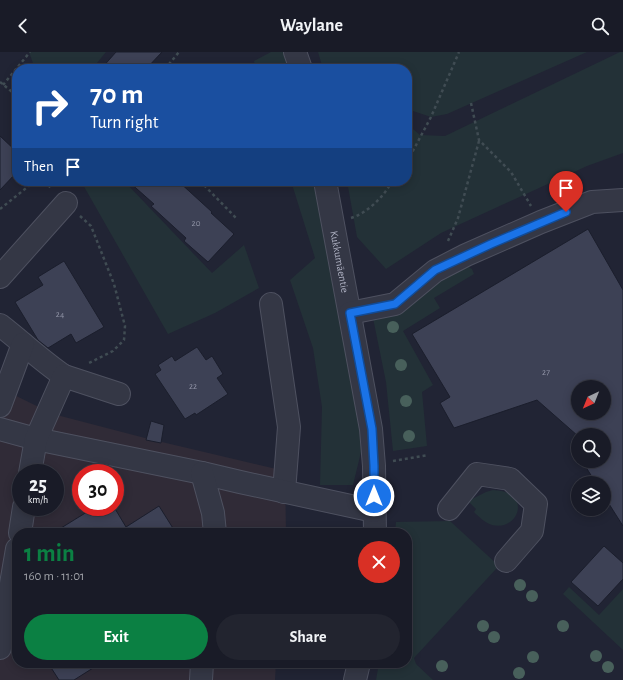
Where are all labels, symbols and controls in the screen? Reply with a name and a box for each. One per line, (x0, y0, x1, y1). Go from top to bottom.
icon: back (12, 15, 34, 37)
icon: search (589, 15, 611, 37)
text: Waylane (280, 17, 343, 35)
icon: right (24, 80, 76, 132)
text: 70 m (90, 81, 144, 109)
text: Turn right (90, 114, 159, 132)
icon: arrive (62, 156, 84, 178)
text: Then (24, 159, 54, 174)
pin (549, 171, 583, 212)
icon: arrive (555, 177, 577, 199)
house number: 20 (192, 219, 201, 228)
street label: Kukkumäentie (328, 230, 351, 294)
house number: 24 (56, 310, 65, 319)
house number: 27 (542, 368, 550, 377)
north arrow (571, 380, 611, 420)
map controls (571, 380, 611, 516)
house number: 22 (189, 382, 197, 391)
button: search (571, 428, 611, 468)
speed limit sign: 30 (72, 464, 124, 516)
text: 25 (29, 475, 47, 495)
position arrow (353, 475, 395, 517)
button: layers (571, 476, 611, 516)
text: km/h (28, 495, 48, 505)
button: close (358, 541, 400, 583)
text: 1 min (24, 542, 75, 566)
text: 160 m · 11:01 (24, 570, 85, 583)
button: Exit (24, 614, 208, 660)
button: Share (216, 614, 400, 660)

